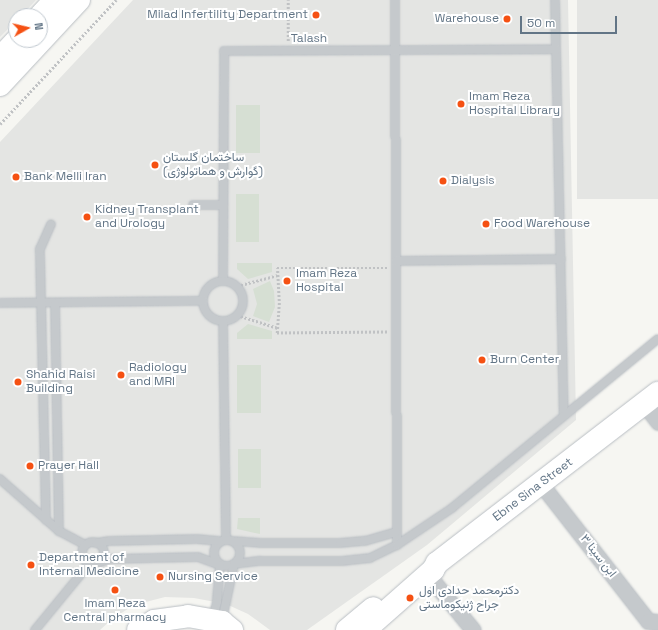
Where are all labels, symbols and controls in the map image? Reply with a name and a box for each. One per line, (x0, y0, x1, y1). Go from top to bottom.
north arrow (8, 8, 48, 48)
place label: Milad Infertility Department (147, 8, 308, 22)
scale bar (522, 8, 619, 34)
marker: Milad Infertility Department (311, 10, 321, 20)
place label: Warehouse (435, 12, 499, 26)
marker: Warehouse (502, 14, 512, 24)
text: 50 m (527, 15, 555, 31)
text: N (31, 22, 46, 31)
street label: Talash (291, 32, 327, 46)
place label: Imam Reza Hospital Library (469, 90, 560, 118)
marker: Imam Reza Hospital Library (456, 99, 466, 109)
place label: ساختمان گلستان (گوارش و هماتولوژی) (163, 151, 263, 179)
marker: ساختمان گلستان (گوارش و هماتولوژی) (150, 160, 160, 170)
place label: Bank Melli Iran (24, 170, 107, 184)
marker: Bank Melli Iran (11, 172, 21, 182)
place label: Dialysis (451, 174, 495, 188)
marker: Dialysis (438, 176, 448, 186)
place label: Kidney Transplant and Urology (95, 203, 199, 231)
marker: Kidney Transplant and Urology (82, 212, 92, 222)
place label: Food Warehouse (494, 217, 590, 231)
marker: Food Warehouse (481, 219, 491, 229)
place label: Imam Reza Hospital (296, 267, 357, 295)
marker: Imam Reza Hospital (281, 275, 293, 287)
place label: Burn Center (490, 353, 559, 367)
marker: Burn Center (477, 355, 487, 365)
place label: Radiology and MRI (129, 361, 187, 389)
place label: Shahid Raisi Building (26, 368, 95, 396)
marker: Radiology and MRI (116, 370, 126, 380)
marker: Shahid Raisi Building (13, 377, 23, 387)
street label: Ebne Sina Street (490, 455, 576, 525)
place label: Prayer Hall (38, 459, 99, 473)
marker: Prayer Hall (25, 461, 35, 471)
street label: ابن سینا ۳ (577, 532, 619, 580)
place label: Department of Internal Medicine (39, 551, 139, 579)
marker: Department of Internal Medicine (26, 560, 36, 570)
place label: Nursing Service (168, 570, 258, 584)
marker: Nursing Service (155, 572, 165, 582)
place label: دکترمحمد حدادی اول جراح ژنیکوماستی (419, 584, 519, 612)
marker: Imam Reza Central pharmacy (110, 585, 120, 595)
marker: دکترمحمد حدادی اول جراح ژنیکوماستی (404, 592, 416, 604)
place label: Imam Reza Central pharmacy (64, 597, 166, 625)

